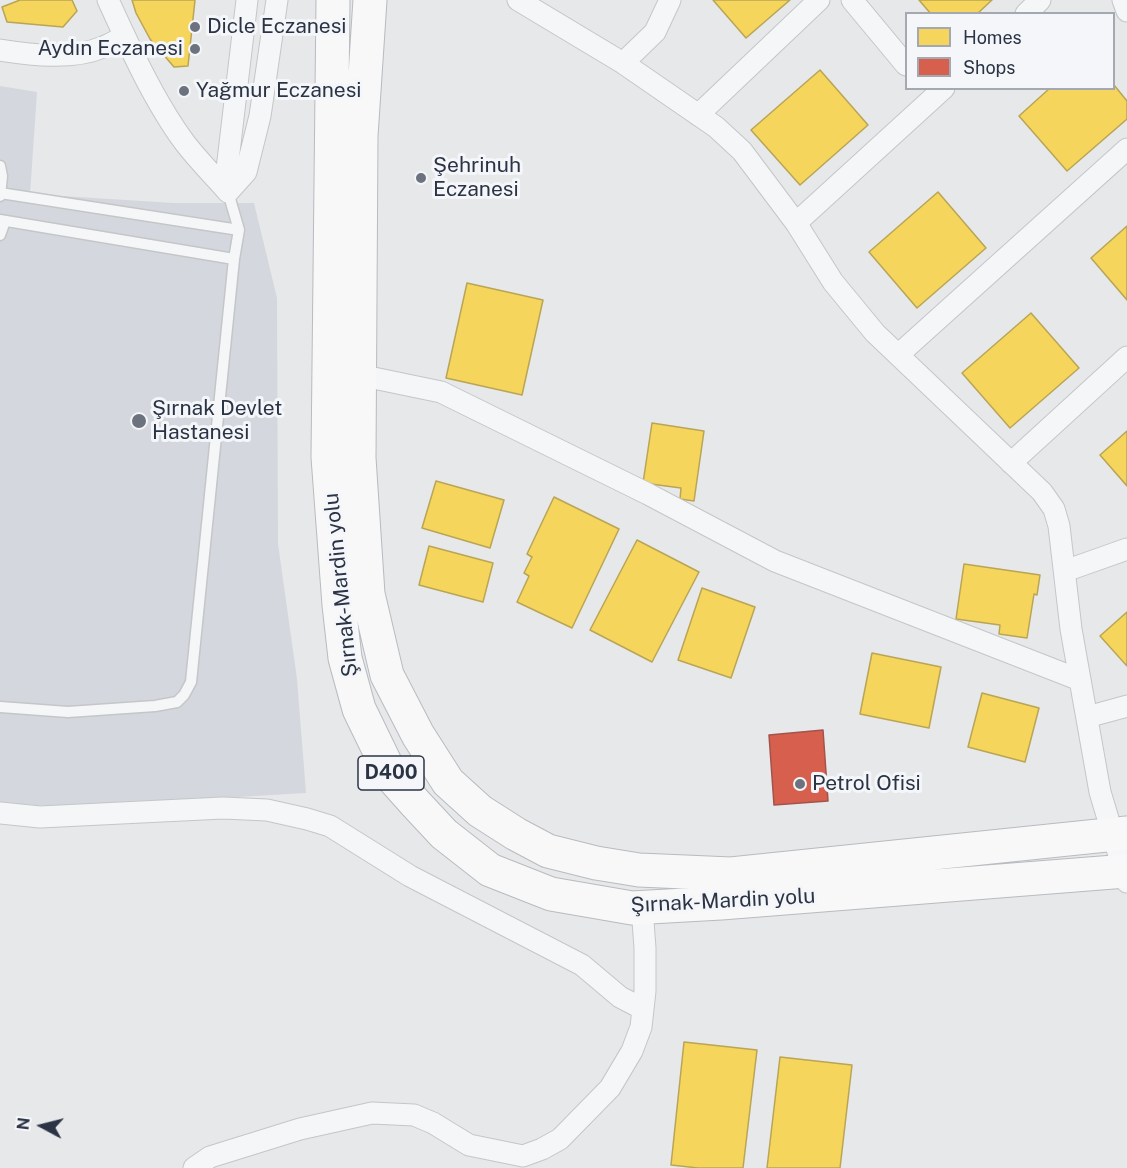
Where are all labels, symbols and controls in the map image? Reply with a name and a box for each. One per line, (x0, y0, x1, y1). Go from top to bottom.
legend (905, 12, 1115, 90)
place label: Dicle Eczanesi (207, 14, 347, 40)
marker: Dicle Eczanesi (188, 20, 202, 34)
text: Homes (963, 27, 1022, 48)
place label: Aydın Eczanesi (38, 36, 183, 62)
marker: Aydın Eczanesi (188, 42, 202, 56)
text: Shops (963, 57, 1015, 78)
place label: Yağmur Eczanesi (196, 78, 362, 104)
marker: Yağmur Eczanesi (177, 84, 191, 98)
place label: Şehrinuh Eczanesi (433, 153, 521, 203)
marker: Şehrinuh Eczanesi (414, 171, 428, 185)
place label: Şırnak Devlet Hastanesi (152, 396, 282, 446)
marker: Şırnak Devlet Hastanesi (130, 412, 148, 430)
street label: Şırnak-Mardin yolu (319, 492, 363, 678)
road number: D400 (358, 756, 424, 790)
place label: Petrol Ofisi (812, 771, 921, 797)
marker: Petrol Ofisi (793, 777, 807, 791)
street label: Şırnak-Mardin yolu (630, 884, 816, 918)
north arrow (12, 1096, 72, 1156)
text: N (13, 1116, 34, 1131)

